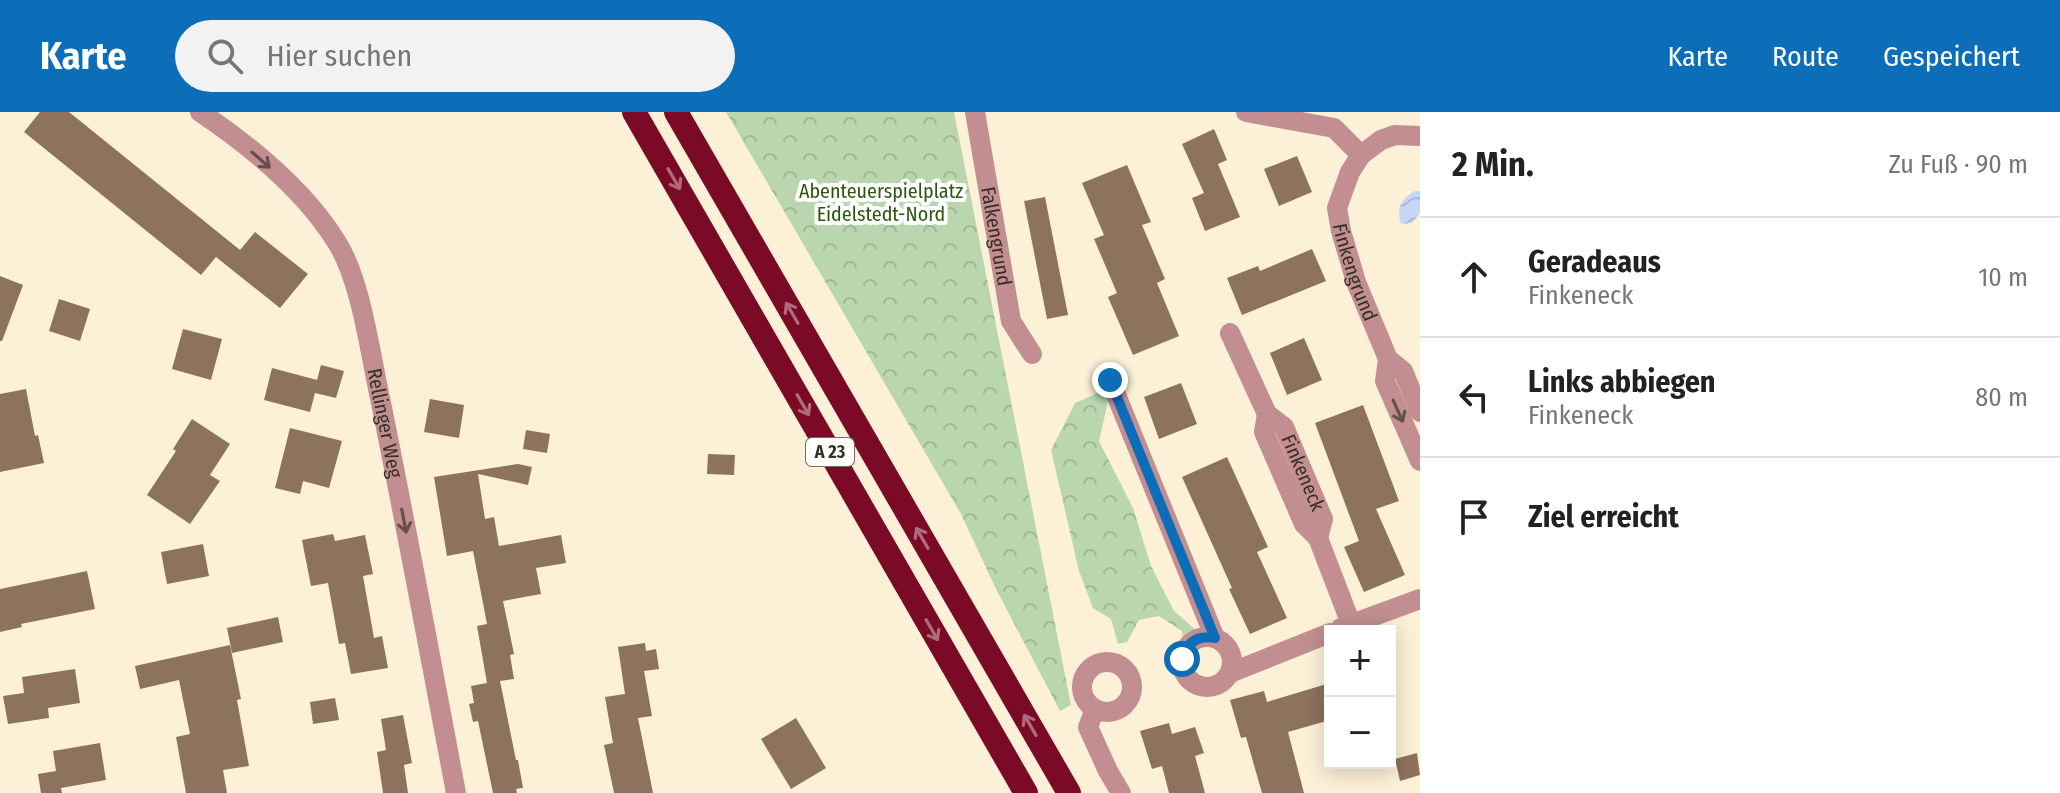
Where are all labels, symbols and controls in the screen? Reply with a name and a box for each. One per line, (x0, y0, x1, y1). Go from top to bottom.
search box (175, 20, 735, 92)
text: Karte (40, 33, 127, 79)
icon: search (203, 34, 247, 78)
text: Hier suchen (267, 38, 412, 74)
text: Karte (1667, 40, 1728, 73)
text: Route (1772, 40, 1839, 73)
text: Gespeichert (1883, 40, 2020, 73)
text: 2 Min. (1452, 144, 1534, 185)
text: Zu Fuß · 90 m (1889, 149, 2028, 180)
one-way arrow (251, 151, 271, 169)
one-way arrow (666, 167, 682, 190)
park label: Abenteuerspielplatz Eidelstedt-Nord (799, 179, 963, 226)
street label: Falkengrund (976, 185, 1017, 288)
street label: Finkengrund (1328, 222, 1383, 324)
text: Geradeaus (1528, 244, 1661, 280)
icon: ahead (1452, 255, 1496, 299)
text: 10 m (1978, 262, 2028, 293)
text: Finkeneck (1528, 280, 1633, 311)
one-way arrow (784, 302, 800, 325)
route end (1092, 362, 1128, 398)
text: Links abbiegen (1528, 364, 1716, 400)
street label: Rellinger Weg (362, 366, 408, 480)
icon: left (1452, 375, 1496, 419)
text: 80 m (1975, 382, 2028, 413)
one-way arrow (796, 392, 811, 416)
one-way arrow (1391, 399, 1406, 423)
text: Finkeneck (1528, 400, 1633, 431)
street label: Finkeneck (1276, 431, 1330, 515)
road number: A 23 (806, 438, 854, 466)
icon: arrive (1452, 495, 1496, 539)
text: Ziel erreicht (1528, 499, 1679, 535)
one-way arrow (397, 508, 412, 533)
one-way arrow (914, 527, 929, 551)
one-way arrow (925, 618, 941, 641)
map controls (1324, 625, 1396, 769)
button: + (1324, 625, 1396, 697)
route start (1164, 641, 1200, 677)
button: − (1324, 697, 1396, 769)
one-way arrow (1022, 714, 1037, 738)

